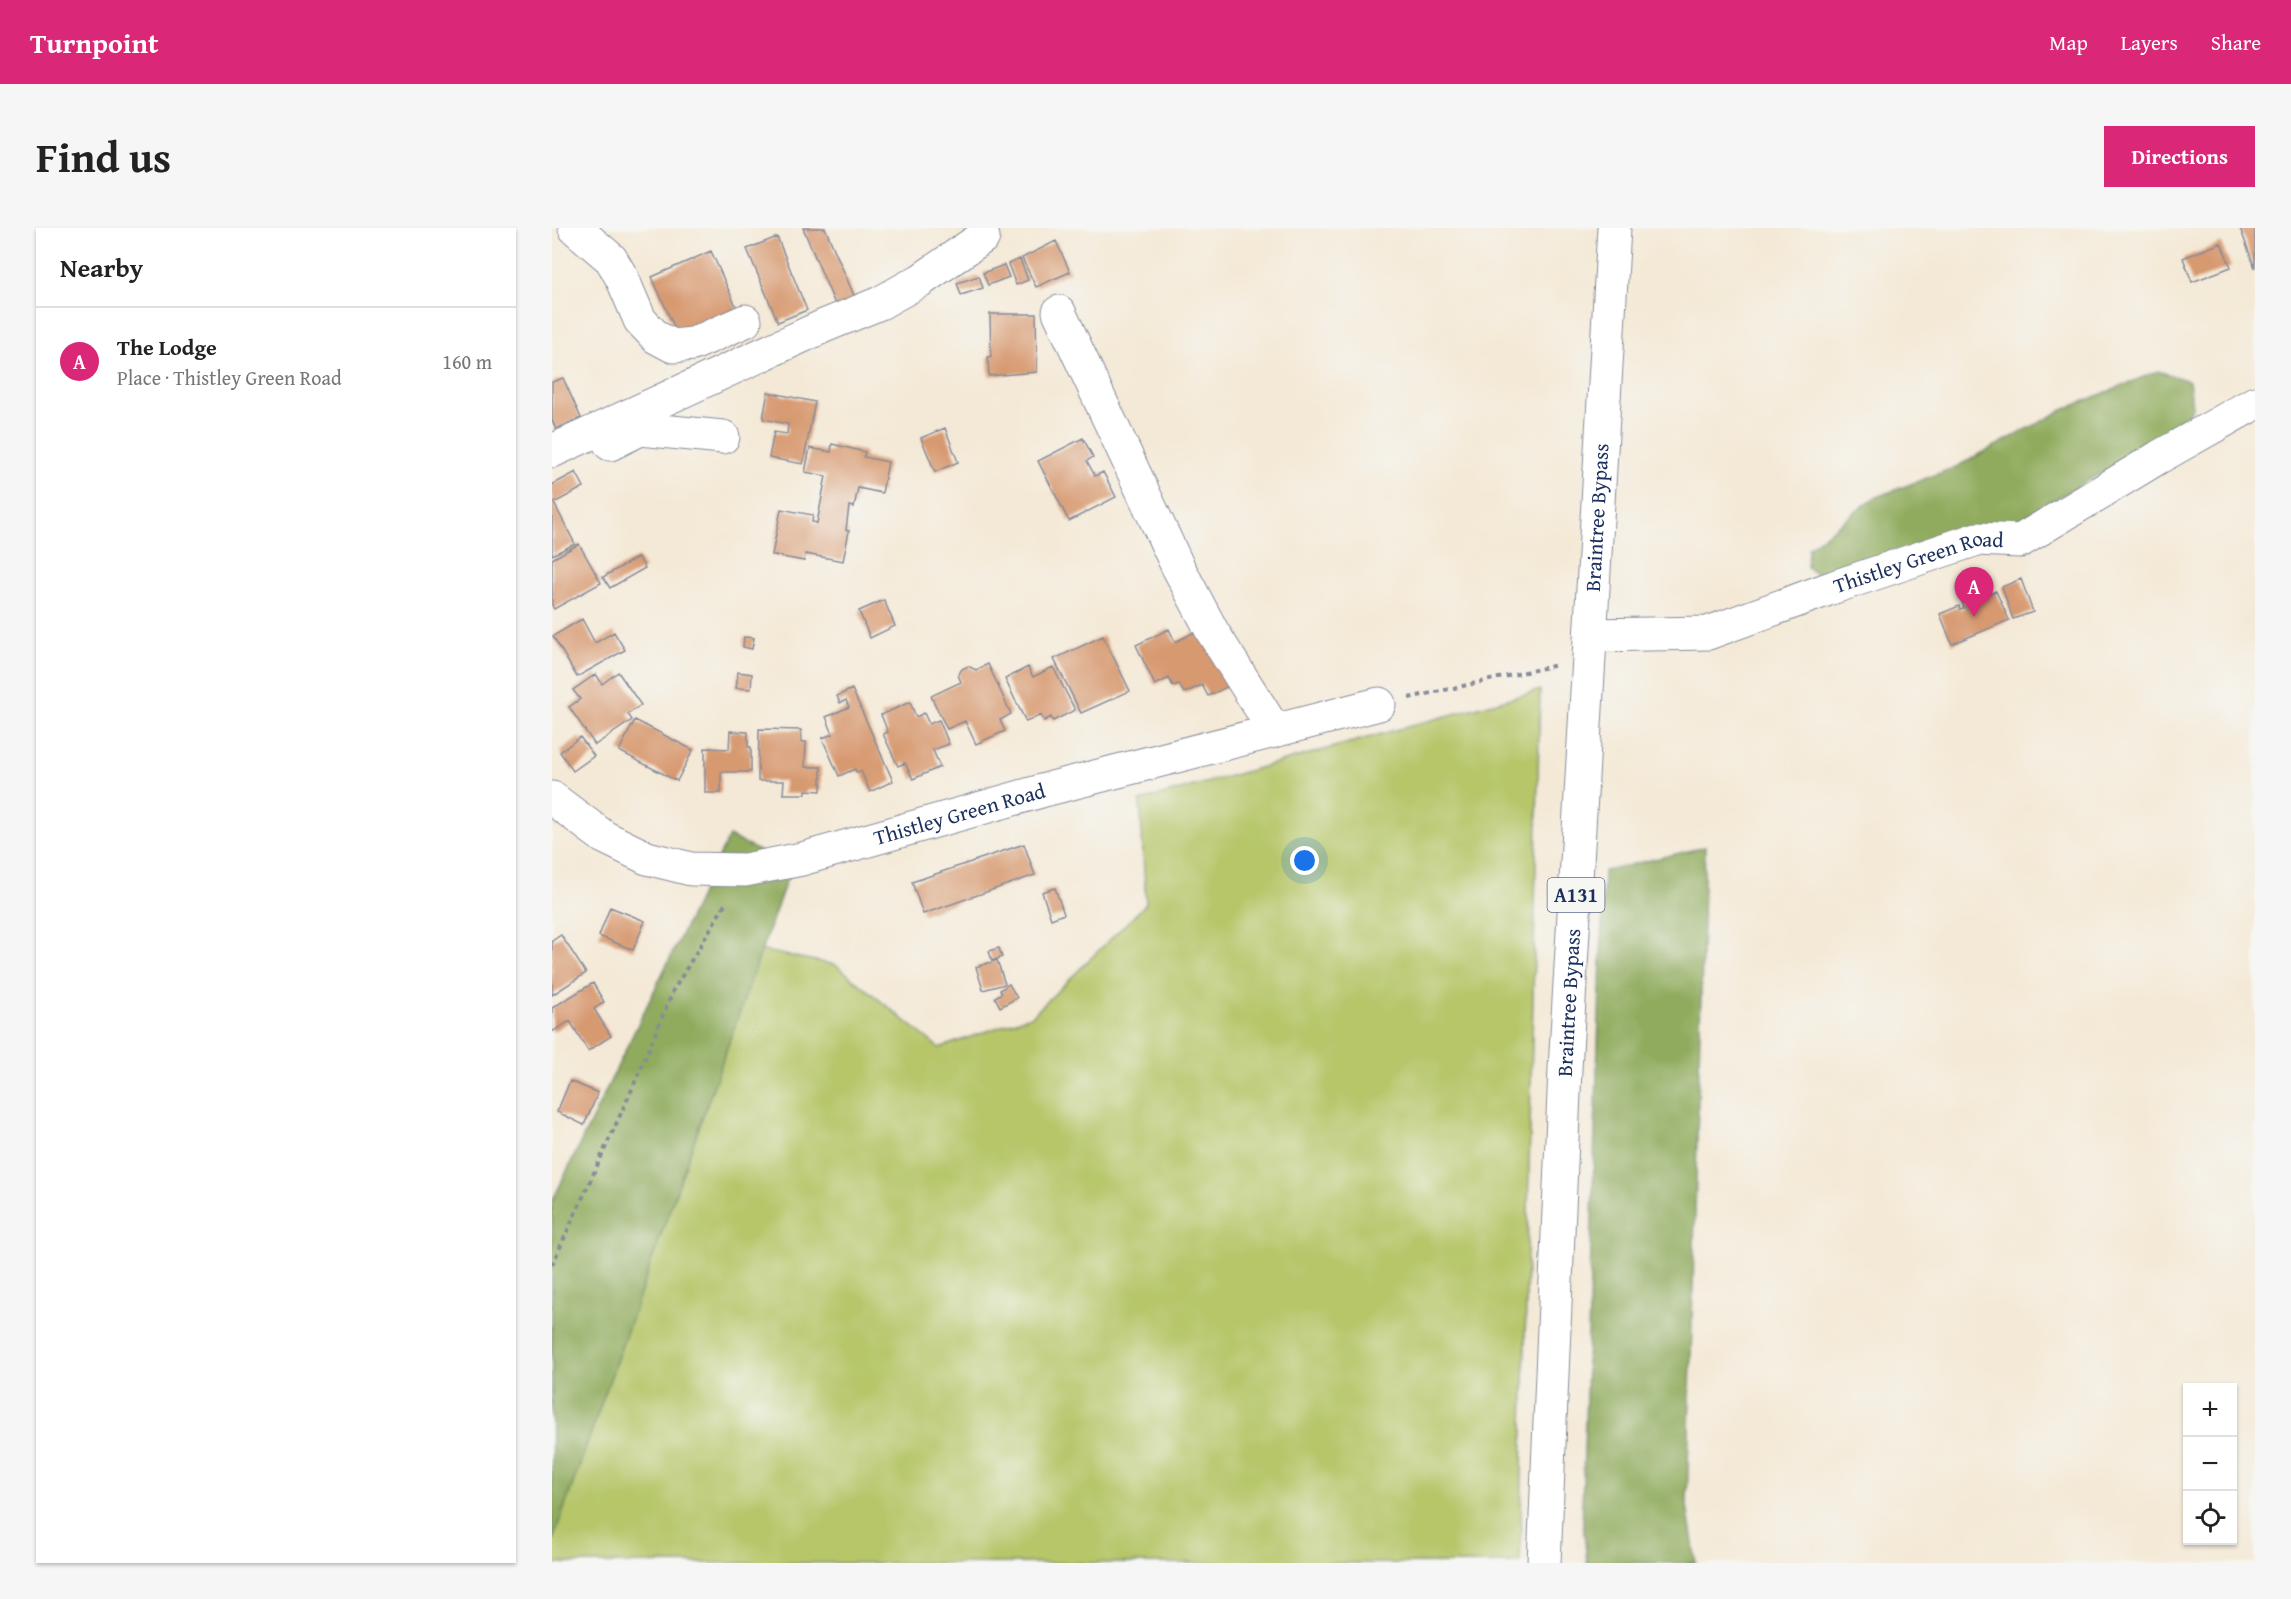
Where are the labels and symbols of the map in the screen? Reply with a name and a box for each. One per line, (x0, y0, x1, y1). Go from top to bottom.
street label: Braintree Bypass (1577, 442, 1616, 592)
street label: Thistley Green Road (1829, 522, 2005, 601)
pin: A (1954, 568, 1994, 617)
street label: Thistley Green Road (870, 774, 1049, 853)
your location (1290, 846, 1319, 875)
road number: A131 (1548, 878, 1604, 912)
street label: Braintree Bypass (1549, 928, 1588, 1077)

